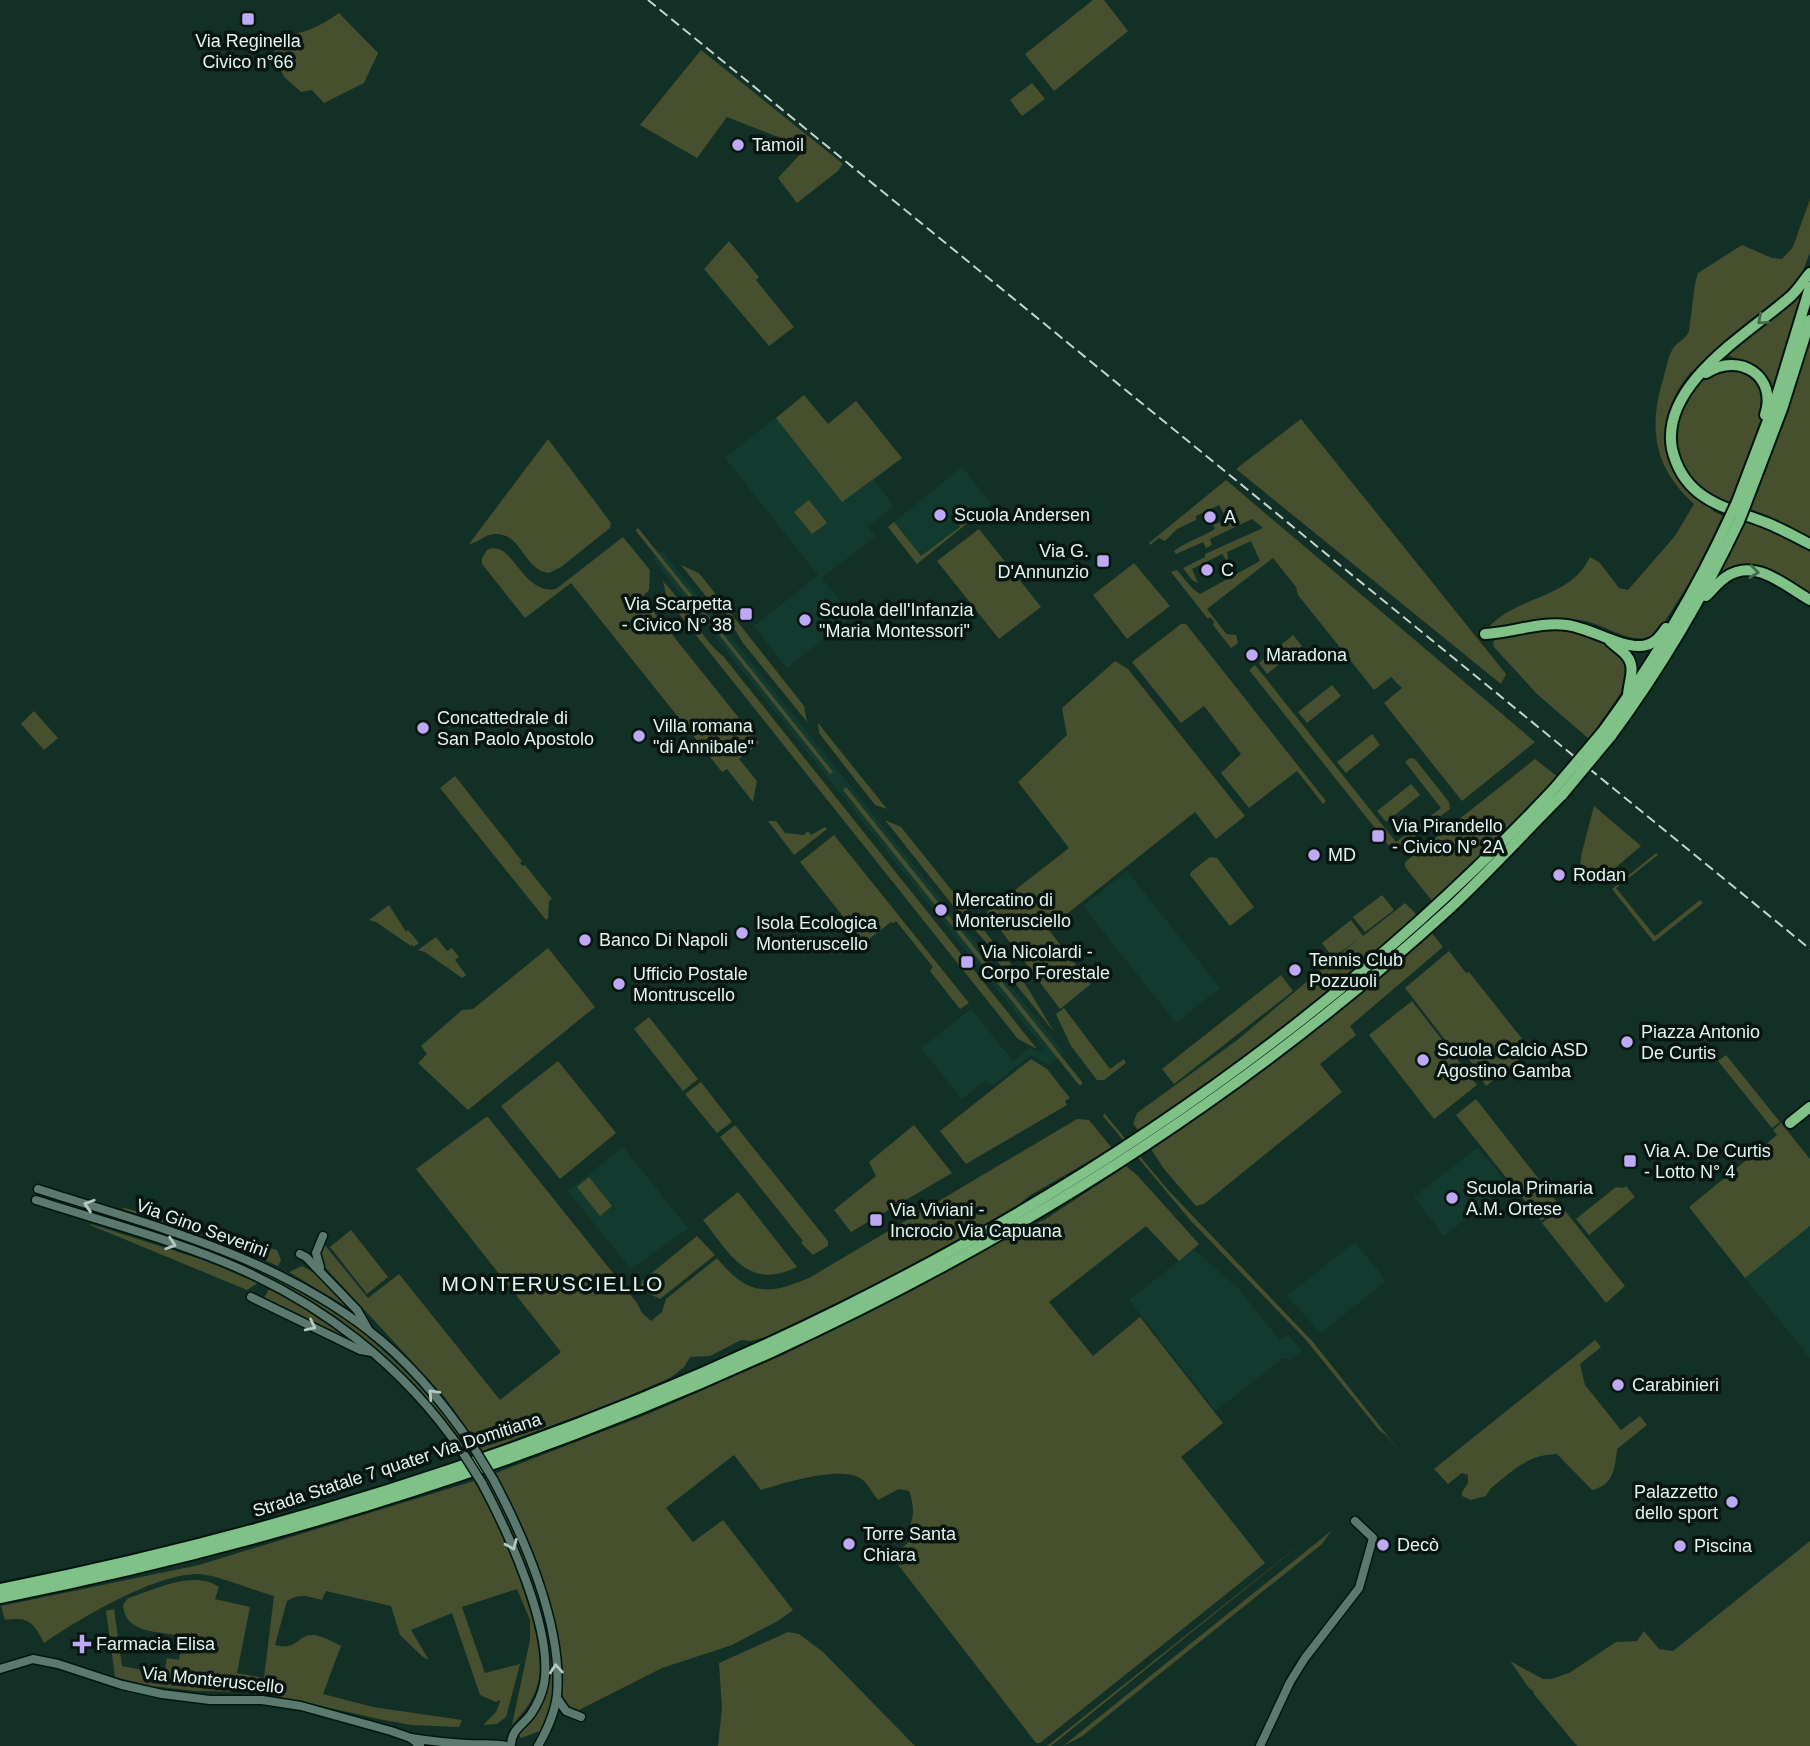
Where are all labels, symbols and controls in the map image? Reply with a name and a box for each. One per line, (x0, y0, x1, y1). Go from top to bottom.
marker: Via Reginella Civico n°66 (240, 11, 256, 27)
place label: Via Reginella Civico n°66 (195, 31, 302, 72)
place label: Tamoil (752, 135, 804, 155)
marker: Tamoil (730, 137, 746, 153)
one-way arrow (1757, 312, 1770, 325)
place label: Scuola Andersen (954, 505, 1090, 525)
marker: Scuola Andersen (932, 507, 948, 523)
place label: A (1224, 507, 1236, 527)
marker: A (1202, 509, 1218, 525)
place label: Via G. D'Annunzio (998, 541, 1089, 582)
marker: Via G. D'Annunzio (1095, 553, 1111, 569)
place label: C (1221, 560, 1234, 580)
marker: C (1199, 562, 1215, 578)
one-way arrow (1748, 564, 1760, 579)
place label: Via Scarpetta - Civico N° 38 (622, 594, 733, 635)
place label: Scuola dell'Infanzia "Maria Montessori" (819, 600, 975, 641)
marker: Via Scarpetta - Civico N° 38 (738, 606, 754, 622)
marker: Scuola dell'Infanzia "Maria Montessori" (797, 612, 813, 628)
place label: Maradona (1266, 645, 1348, 665)
marker: Maradona (1244, 647, 1260, 663)
place label: Concattedrale di San Paolo Apostolo (437, 708, 594, 749)
place label: Villa romana "di Annibale" (653, 716, 754, 757)
marker: Concattedrale di San Paolo Apostolo (415, 720, 431, 736)
marker: Villa romana "di Annibale" (631, 728, 647, 744)
place label: Via Pirandello - Civico N° 2A (1392, 816, 1504, 857)
marker: Via Pirandello - Civico N° 2A (1370, 828, 1386, 844)
place label: MD (1328, 845, 1356, 865)
marker: MD (1306, 847, 1322, 863)
place label: Rodan (1573, 865, 1626, 885)
marker: Rodan (1551, 867, 1567, 883)
place label: Mercatino di Monterusciello (955, 890, 1071, 931)
marker: Mercatino di Monterusciello (933, 902, 949, 918)
place label: Isola Ecologica Monteruscello (756, 913, 878, 954)
marker: Isola Ecologica Monteruscello (734, 925, 750, 941)
place label: Banco Di Napoli (599, 930, 728, 950)
marker: Banco Di Napoli (577, 932, 593, 948)
place label: Via Nicolardi - Corpo Forestale (981, 942, 1110, 983)
place label: Tennis Club Pozzuoli (1309, 950, 1403, 991)
marker: Via Nicolardi - Corpo Forestale (959, 954, 975, 970)
marker: Tennis Club Pozzuoli (1287, 962, 1303, 978)
place label: Ufficio Postale Montruscello (633, 964, 748, 1005)
marker: Ufficio Postale Montruscello (611, 976, 627, 992)
place label: Piazza Antonio De Curtis (1641, 1022, 1760, 1063)
marker: Piazza Antonio De Curtis (1619, 1034, 1635, 1050)
place label: Scuola Calcio ASD Agostino Gamba (1437, 1040, 1588, 1081)
marker: Scuola Calcio ASD Agostino Gamba (1415, 1052, 1431, 1068)
place label: Via A. De Curtis - Lotto N° 4 (1644, 1141, 1771, 1182)
marker: Via A. De Curtis - Lotto N° 4 (1622, 1153, 1638, 1169)
place label: Scuola Primaria A.M. Ortese (1466, 1178, 1594, 1219)
marker: Scuola Primaria A.M. Ortese (1444, 1190, 1460, 1206)
street label: Via Gino Severini (133, 1195, 271, 1261)
one-way arrow (83, 1199, 95, 1213)
place label: Via Viviani - Incrocio Via Capuana (890, 1200, 1063, 1241)
marker: Via Viviani - Incrocio Via Capuana (868, 1212, 884, 1228)
one-way arrow (164, 1235, 176, 1250)
district label: MONTERUSCIELLO (442, 1272, 664, 1295)
one-way arrow (304, 1318, 316, 1332)
place label: Carabinieri (1632, 1375, 1719, 1395)
marker: Carabinieri (1610, 1377, 1626, 1393)
one-way arrow (428, 1389, 441, 1402)
street label: Strada Statale 7 quater Via Domitiana (250, 1409, 545, 1521)
place label: Palazzetto dello sport (1634, 1482, 1718, 1523)
marker: Palazzetto dello sport (1724, 1494, 1740, 1510)
place label: Torre Santa Chiara (863, 1524, 957, 1565)
place label: Decò (1397, 1535, 1439, 1555)
marker: Torre Santa Chiara (841, 1536, 857, 1552)
place label: Piscina (1694, 1536, 1753, 1556)
marker: Decò (1375, 1537, 1391, 1553)
one-way arrow (503, 1538, 517, 1550)
marker: Piscina (1672, 1538, 1688, 1554)
place label: Farmacia Elisa (96, 1634, 216, 1654)
marker: Farmacia Elisa (74, 1636, 90, 1652)
street label: Via Monteruscello (141, 1663, 285, 1697)
one-way arrow (549, 1663, 564, 1674)

